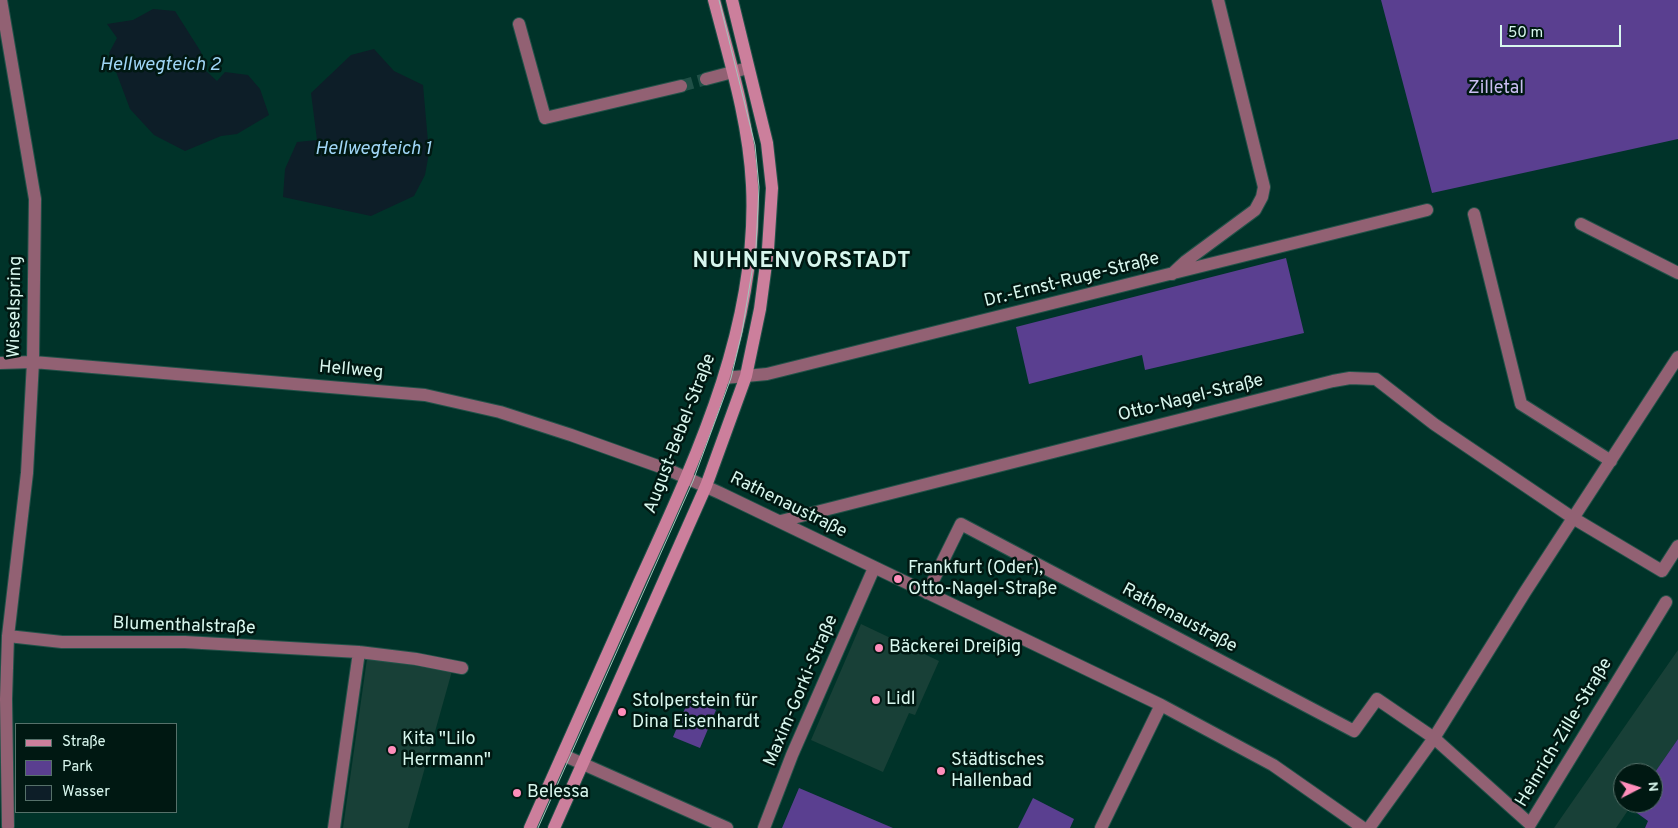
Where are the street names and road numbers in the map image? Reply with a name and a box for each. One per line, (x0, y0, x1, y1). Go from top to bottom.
street label: Dr.-Ernst-Ruge-Straße (982, 249, 1162, 313)
street label: Wieselspring (4, 256, 28, 358)
street label: August-Bebel-Straße (641, 351, 721, 517)
street label: Hellweg (318, 357, 384, 385)
street label: Otto-Nagel-Straße (1116, 370, 1266, 428)
street label: Rathenaustraße (726, 468, 850, 544)
street label: Rathenaustraße (1118, 580, 1240, 658)
street label: Maxim-Gorki-Straße (760, 612, 844, 770)
street label: Blumenthalstraße (112, 614, 256, 640)
street label: Heinrich-Zille-Straße (1512, 655, 1618, 811)

